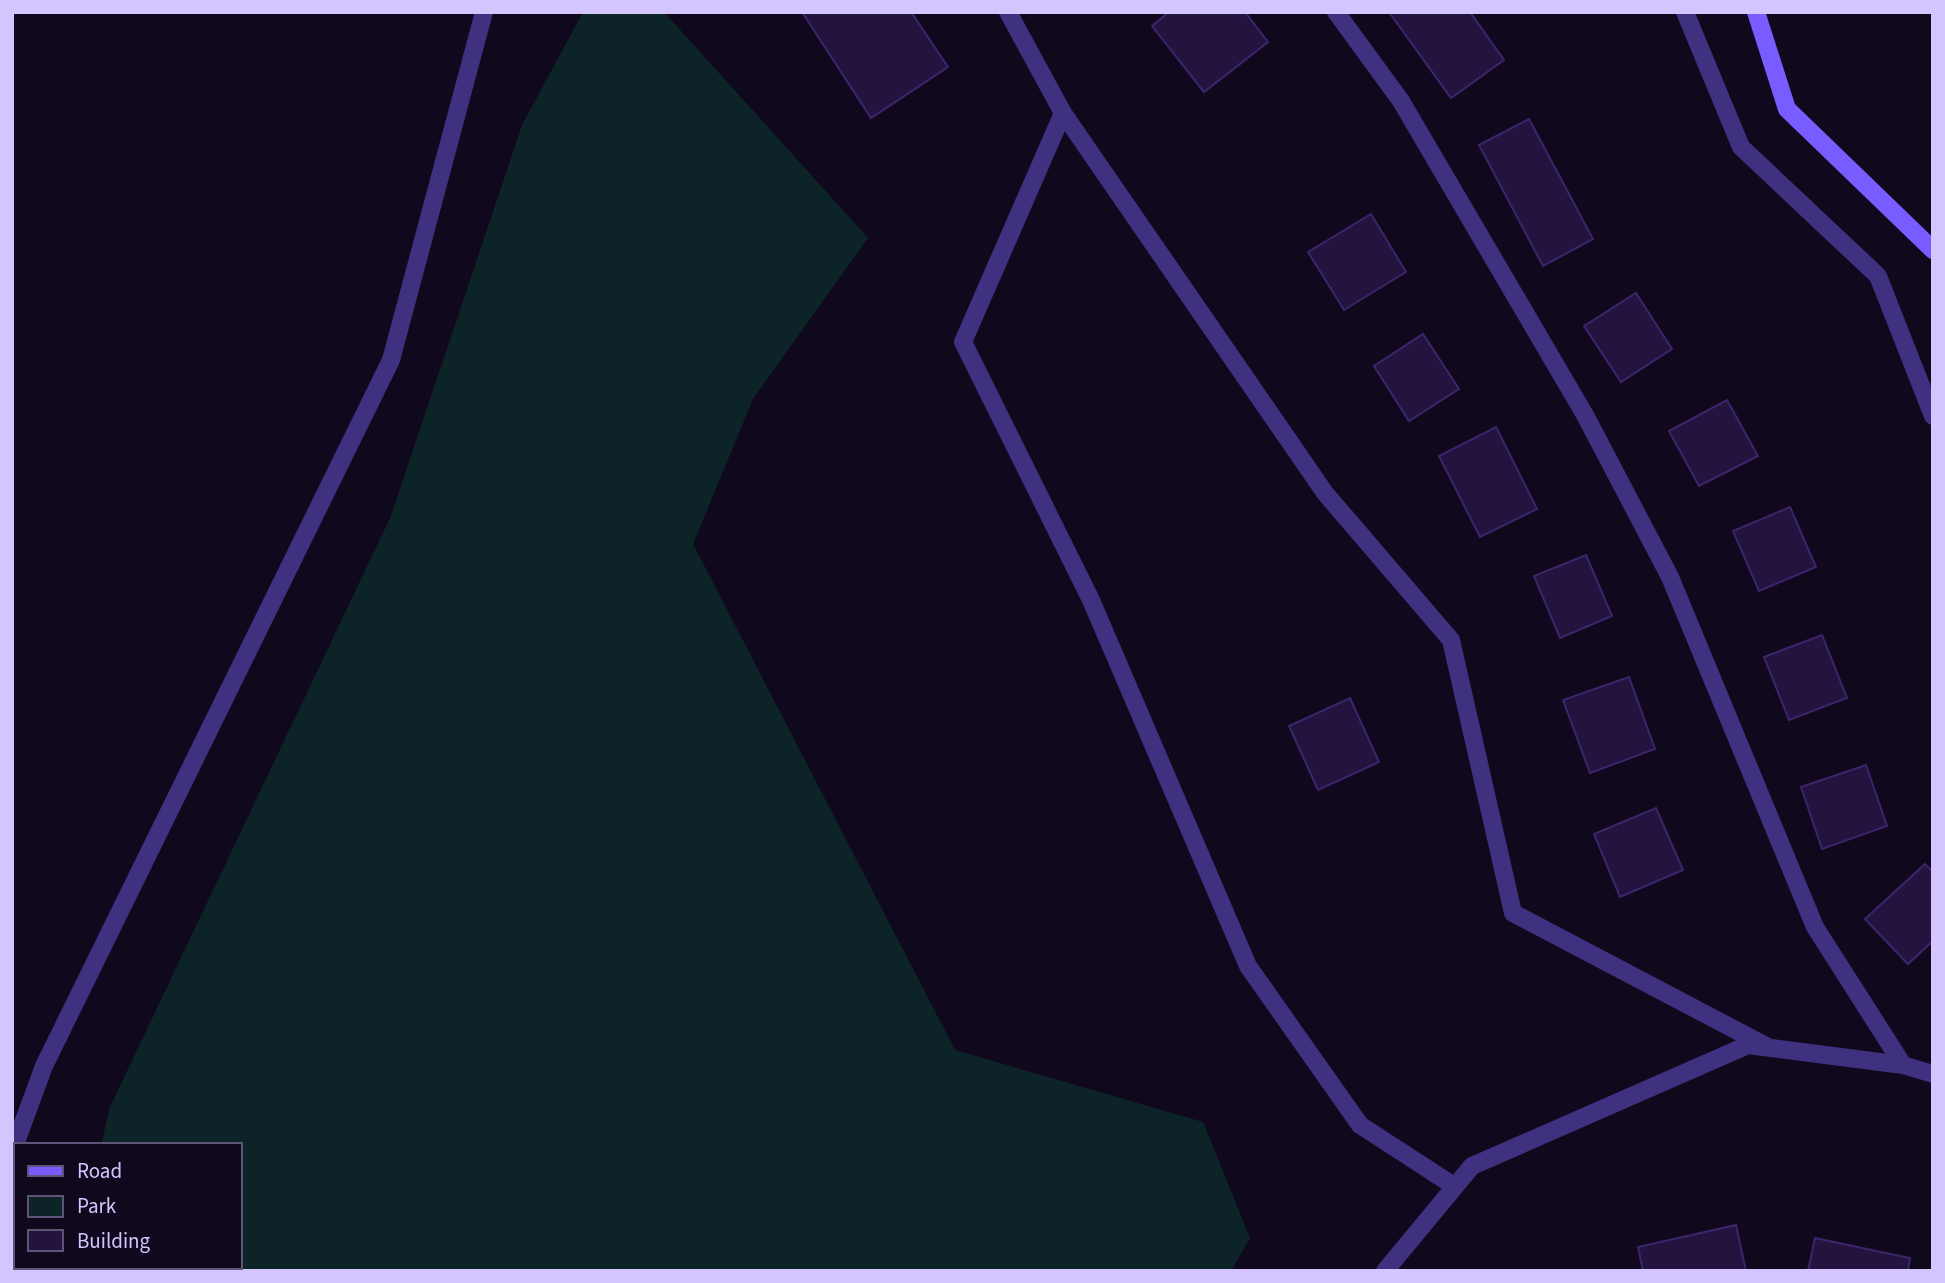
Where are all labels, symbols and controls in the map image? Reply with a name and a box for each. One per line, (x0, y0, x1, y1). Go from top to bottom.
legend (14, 1143, 242, 1269)
text: Road (77, 1156, 122, 1186)
text: Park (77, 1191, 117, 1221)
text: Building (77, 1226, 151, 1256)

